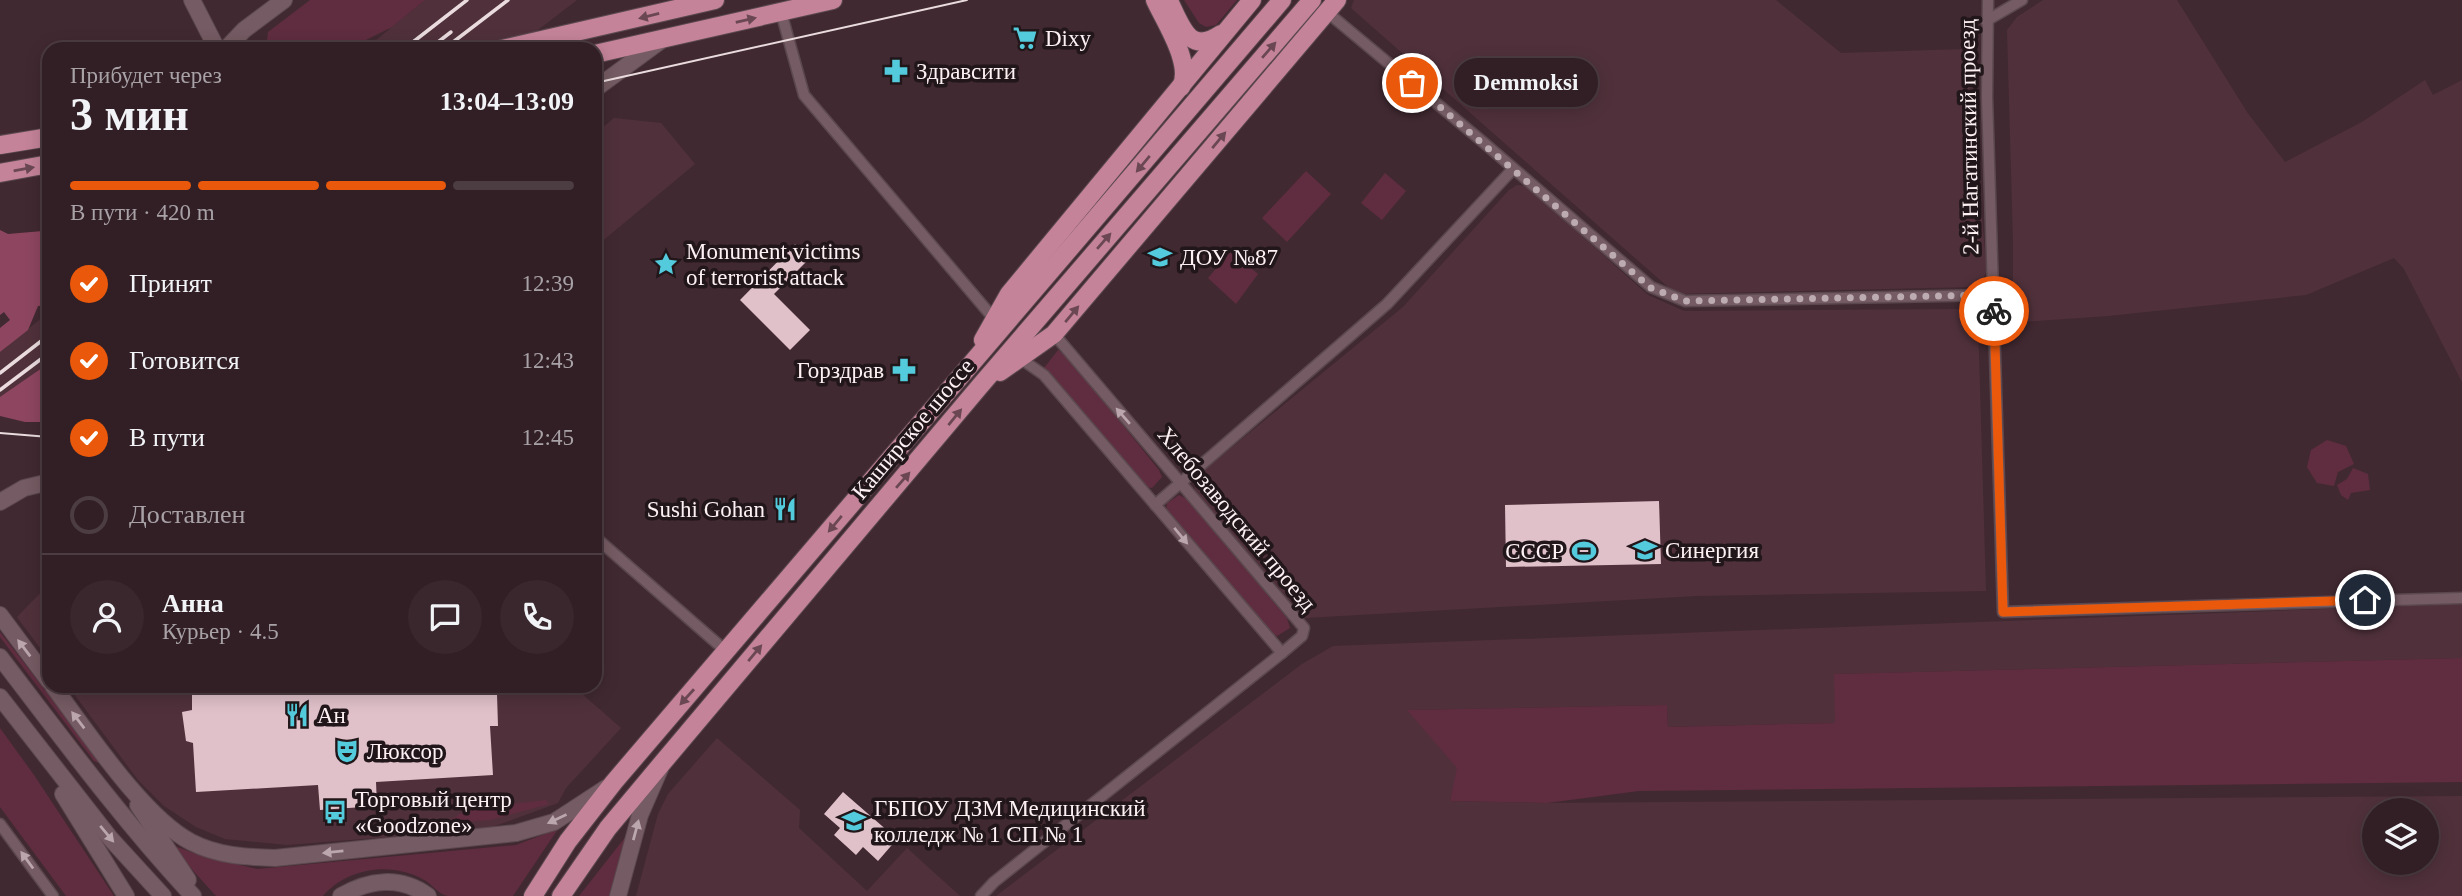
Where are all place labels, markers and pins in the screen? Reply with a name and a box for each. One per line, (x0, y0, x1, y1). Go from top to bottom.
supermarket icon: Dixy (1011, 24, 1039, 52)
place label: Dixy (1045, 26, 1092, 51)
pin (1382, 53, 1442, 113)
pharmacy icon: Здравсити (882, 57, 910, 85)
callout: Demmoksi (1454, 58, 1598, 108)
place label: Здравсити (916, 59, 1016, 84)
place label: Monument victims of terrorist attack (686, 239, 860, 290)
school or university icon: ДОУ №87 (1146, 243, 1174, 271)
place label: ДОУ №87 (1180, 245, 1278, 270)
place icon: Monument victims of terrorist attack (652, 250, 680, 278)
pharmacy icon: Горздрав (890, 356, 918, 384)
place label: Горздрав (797, 358, 884, 383)
restaurant icon: Sushi Gohan (771, 495, 799, 523)
place label: Sushi Gohan (647, 497, 765, 522)
school or university icon: Синергия (1631, 536, 1659, 564)
sports icon: СССР (1570, 537, 1598, 565)
place label: Синергия (1665, 538, 1759, 563)
place label: СССР (1505, 539, 1564, 564)
pin (2335, 570, 2395, 630)
restaurant icon: Ан (283, 701, 311, 729)
place label: Ан (317, 703, 346, 728)
theatre icon: Люксор (333, 737, 361, 765)
place label: Люксор (367, 739, 444, 764)
place label: Торговый центр «Goodzone» (355, 787, 512, 838)
place label: ГБПОУ ДЗМ Медицинский колледж № 1 СП № 1 (874, 796, 1145, 847)
bus stop icon: Торговый центр «Goodzone» (321, 798, 349, 826)
school or university icon: ГБПОУ ДЗМ Медицинский колледж № 1 СП № 1 (840, 807, 868, 835)

